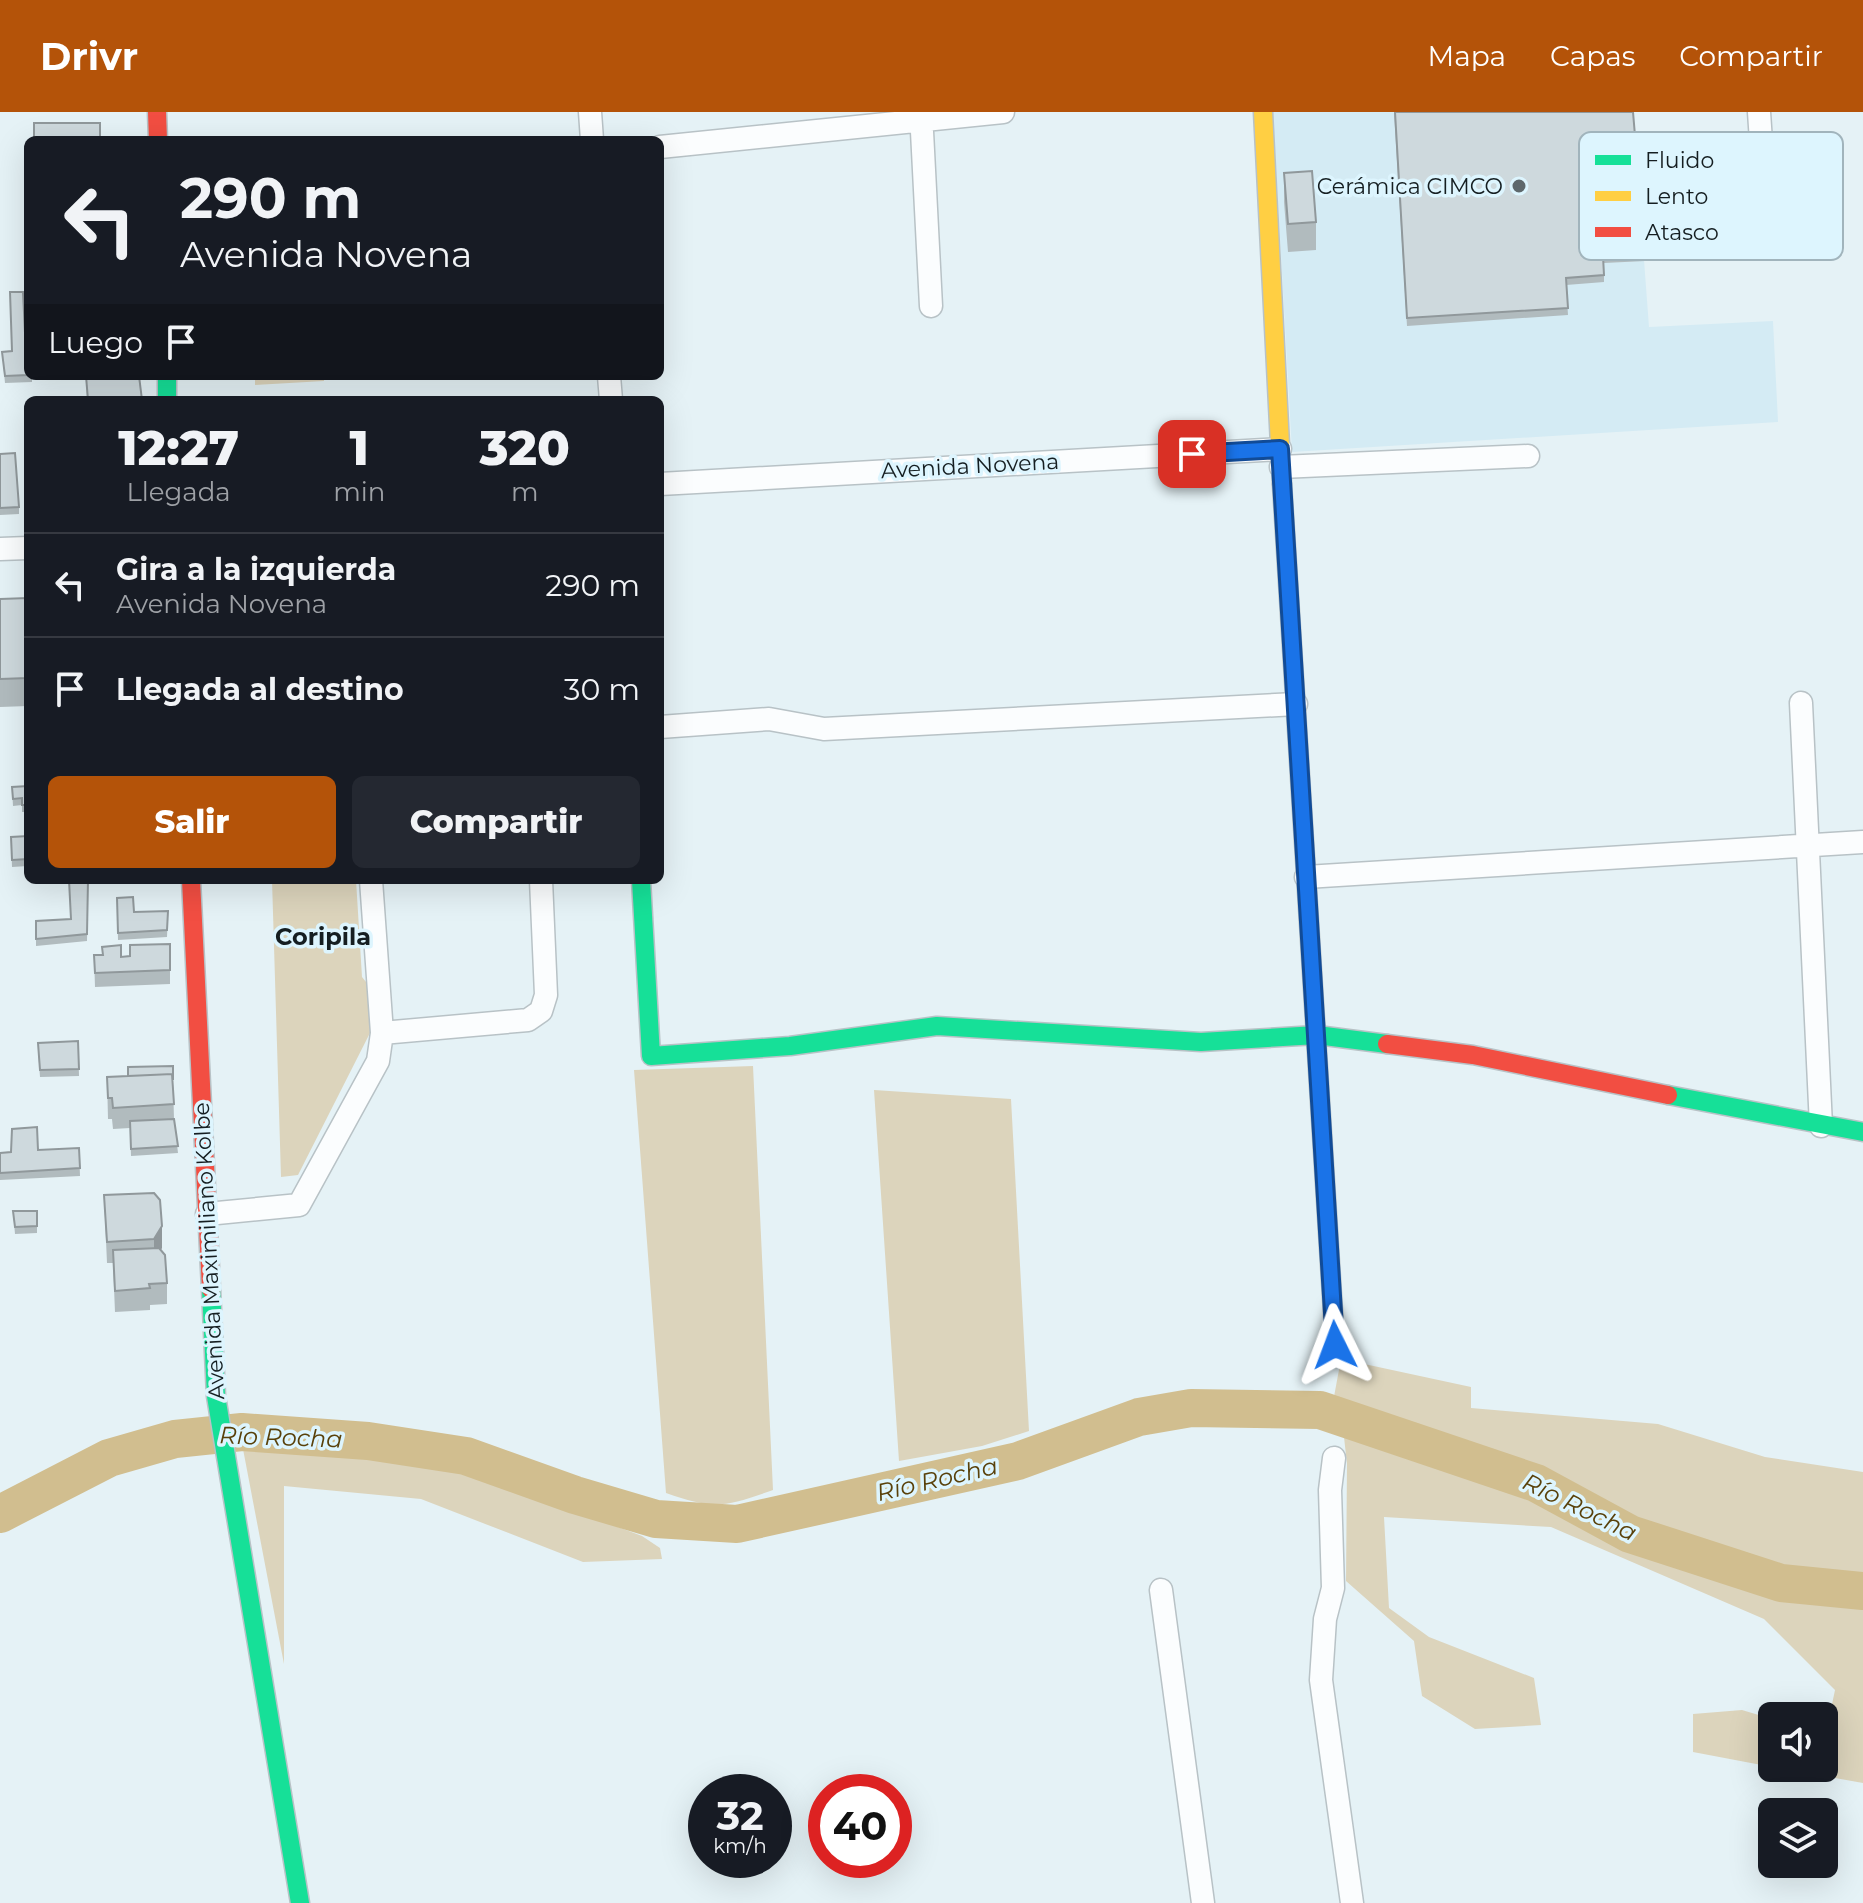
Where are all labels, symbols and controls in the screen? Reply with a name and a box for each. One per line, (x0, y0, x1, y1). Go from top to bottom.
text: Drivr (40, 33, 138, 80)
text: Mapa (1427, 39, 1506, 73)
text: Capas (1550, 39, 1635, 73)
text: Compartir (1679, 39, 1823, 73)
legend (1579, 132, 1843, 260)
text: Fluido (1645, 147, 1714, 174)
text: 290 m (180, 164, 361, 232)
icon: left (48, 168, 152, 272)
place label: Cerámica CIMCO (1317, 173, 1503, 200)
marker: Cerámica CIMCO (1510, 177, 1528, 195)
text: Lento (1645, 183, 1708, 210)
text: Atasco (1645, 219, 1719, 246)
text: Avenida Novena (180, 232, 472, 276)
icon: arrive (159, 320, 203, 364)
text: Luego (48, 324, 143, 361)
text: 12:27 (118, 419, 239, 477)
text: 1 (350, 419, 369, 477)
text: 320 (480, 419, 570, 477)
pin (1158, 420, 1226, 488)
icon: arrive (1170, 432, 1214, 476)
street label: Avenida Novena (880, 448, 1060, 484)
text: Llegada (127, 476, 231, 508)
text: min (333, 476, 385, 508)
text: m (511, 476, 538, 508)
text: Gira a la izquierda (116, 551, 396, 588)
icon: left (48, 563, 92, 607)
text: 290 m (545, 567, 640, 604)
text: Avenida Novena (116, 588, 327, 620)
icon: arrive (48, 667, 92, 711)
text: Llegada al destino (116, 671, 404, 708)
text: 30 m (564, 671, 640, 708)
button: Salir (48, 776, 336, 868)
button: Compartir (352, 776, 640, 868)
district label: Coripila (275, 922, 371, 951)
street label: Avenida Maximiliano Kolbe (188, 1102, 230, 1400)
position arrow (1293, 1303, 1377, 1387)
water label: Río Rocha (219, 1420, 343, 1454)
water label: Río Rocha (874, 1451, 1000, 1507)
water label: Río Rocha (1518, 1467, 1642, 1547)
map controls (1758, 1702, 1838, 1878)
button: sound (1758, 1702, 1838, 1782)
speed limit sign: 40 (808, 1774, 912, 1878)
text: 32 (716, 1791, 764, 1840)
button: layers (1758, 1798, 1838, 1878)
text: km/h (713, 1834, 767, 1858)

